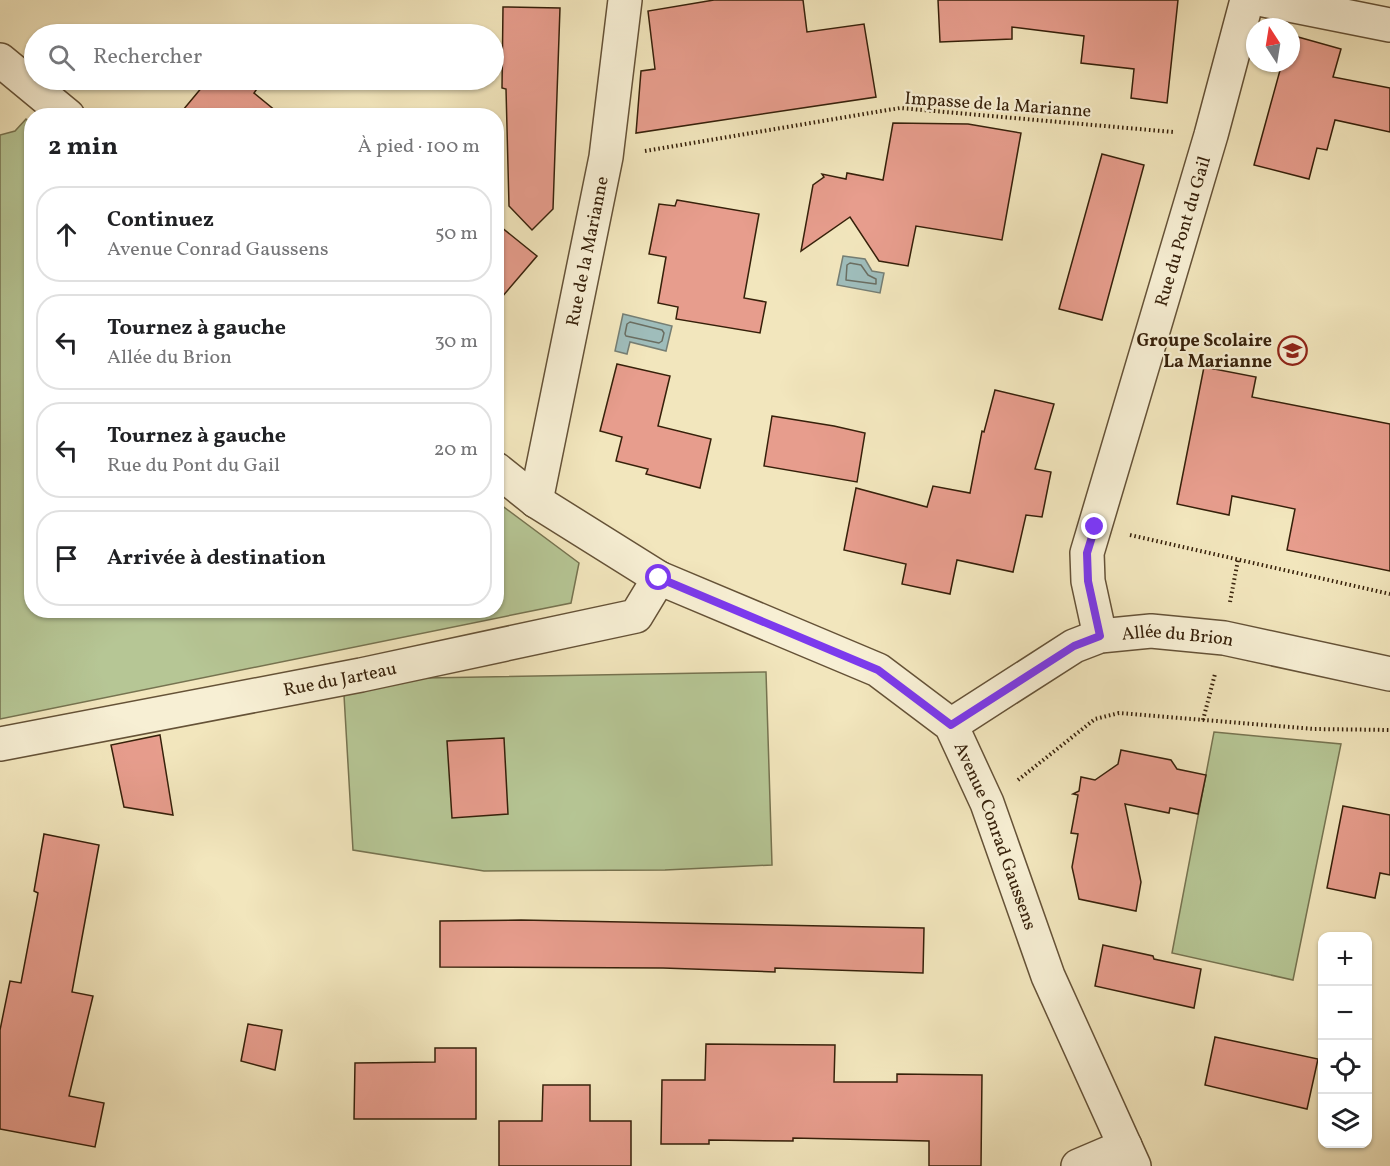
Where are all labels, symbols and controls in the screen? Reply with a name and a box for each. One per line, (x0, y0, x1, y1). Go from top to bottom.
north arrow (1246, 18, 1300, 72)
search box (24, 24, 504, 90)
icon: search (45, 41, 78, 74)
text: Rechercher (93, 42, 202, 73)
street label: Impasse de la Marianne (904, 87, 1092, 124)
text: 2 min (48, 129, 118, 165)
text: À pied · 100 m (358, 133, 480, 161)
street label: Rue du Pont du Gail (1150, 153, 1218, 310)
street label: Rue de la Marianne (561, 174, 616, 329)
text: Continuez (107, 205, 214, 236)
icon: ahead (50, 218, 83, 251)
text: 50 m (435, 220, 478, 248)
text: Avenue Conrad Gaussens (107, 236, 329, 264)
text: Tournez à gauche (107, 313, 286, 344)
icon: left (50, 326, 83, 359)
text: 30 m (434, 328, 478, 356)
place label: Groupe Scolaire La Marianne (1136, 329, 1272, 375)
school or university icon: Groupe Scolaire La Marianne (1277, 334, 1309, 366)
text: Allée du Brion (107, 344, 232, 372)
text: Tournez à gauche (107, 421, 286, 452)
icon: left (50, 434, 83, 467)
text: 20 m (434, 436, 478, 464)
text: Rue du Pont du Gail (107, 452, 280, 480)
route end (1081, 513, 1107, 539)
icon: arrive (50, 542, 83, 575)
text: Arrivée à destination (107, 543, 326, 574)
route start (645, 564, 671, 590)
street label: Allée du Brion (1120, 620, 1236, 654)
street label: Rue du Jarteau (281, 657, 399, 704)
street label: Avenue Conrad Gaussens (947, 738, 1042, 934)
map controls (1318, 932, 1372, 1148)
button: + (1318, 932, 1372, 986)
button: − (1318, 986, 1372, 1040)
button: locate (1318, 1040, 1372, 1094)
button: layers (1318, 1094, 1372, 1148)

